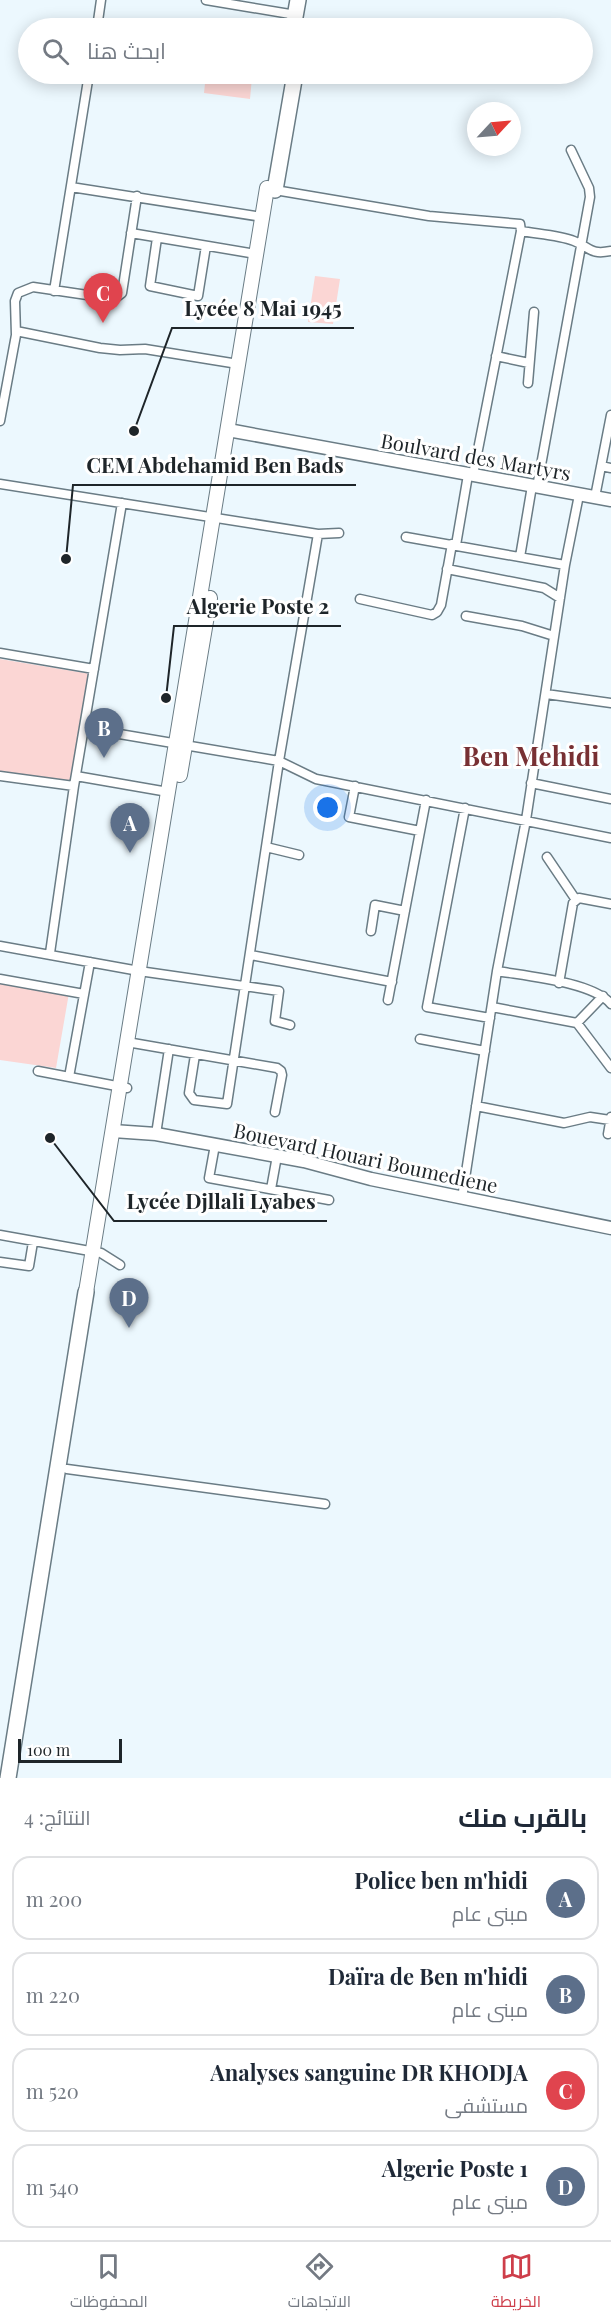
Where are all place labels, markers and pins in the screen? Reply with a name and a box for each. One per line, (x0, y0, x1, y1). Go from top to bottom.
pin: C (84, 274, 122, 323)
callout: Lycée 8 Mai 1945 (172, 289, 354, 328)
callout: CEM Abdehamid Ben Bads (73, 446, 356, 485)
callout: Algerie Poste 2 (174, 587, 341, 626)
pin: B (84, 708, 124, 758)
pin: A (110, 804, 150, 853)
callout: Lycée Djllali Lyabes (114, 1182, 327, 1221)
pin: D (110, 1278, 148, 1328)

